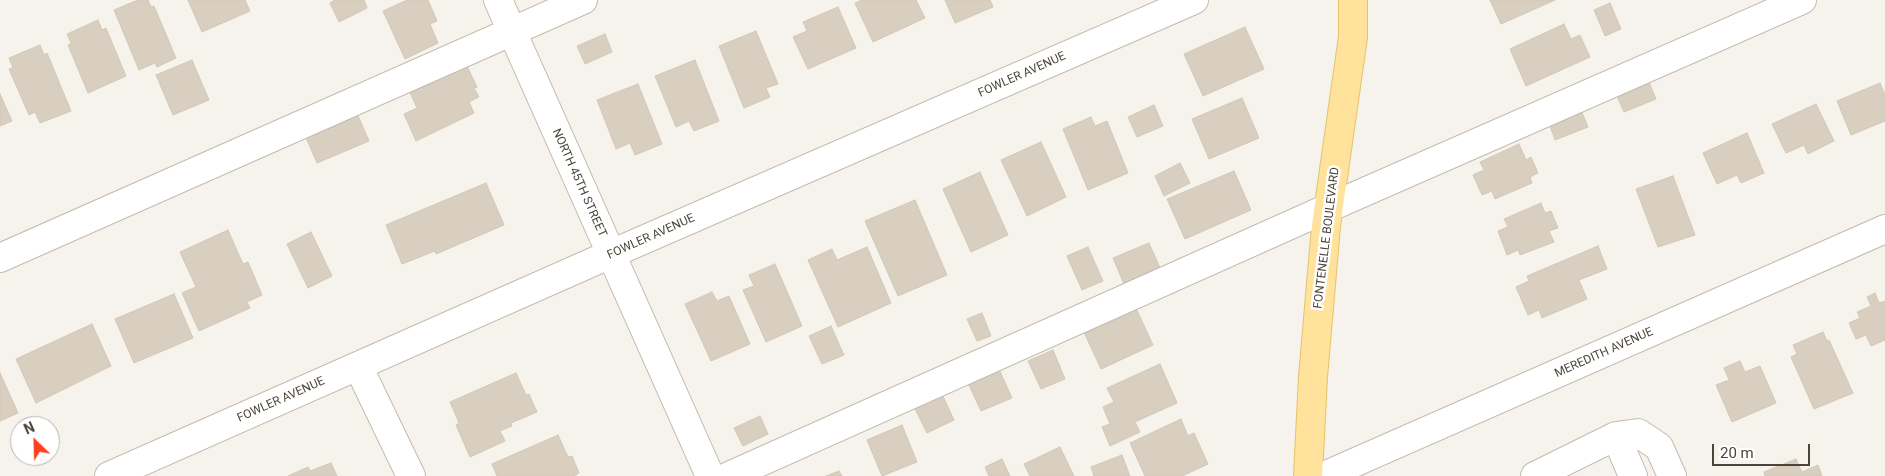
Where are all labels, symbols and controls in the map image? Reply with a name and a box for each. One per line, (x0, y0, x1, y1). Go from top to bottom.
street label: FOWLER AVENUE (976, 49, 1068, 101)
street label: NORTH 45TH STREET (549, 127, 609, 239)
street label: FONTENELLE BOULEVARD (1311, 166, 1343, 310)
street label: FOWLER AVENUE (605, 211, 697, 263)
street label: MEREDITH AVENUE (1553, 325, 1655, 381)
street label: FOWLER AVENUE (235, 374, 327, 426)
north arrow (10, 416, 60, 466)
text: N (22, 419, 37, 438)
scale bar (1715, 434, 1812, 466)
text: 20 m (1720, 444, 1754, 462)

